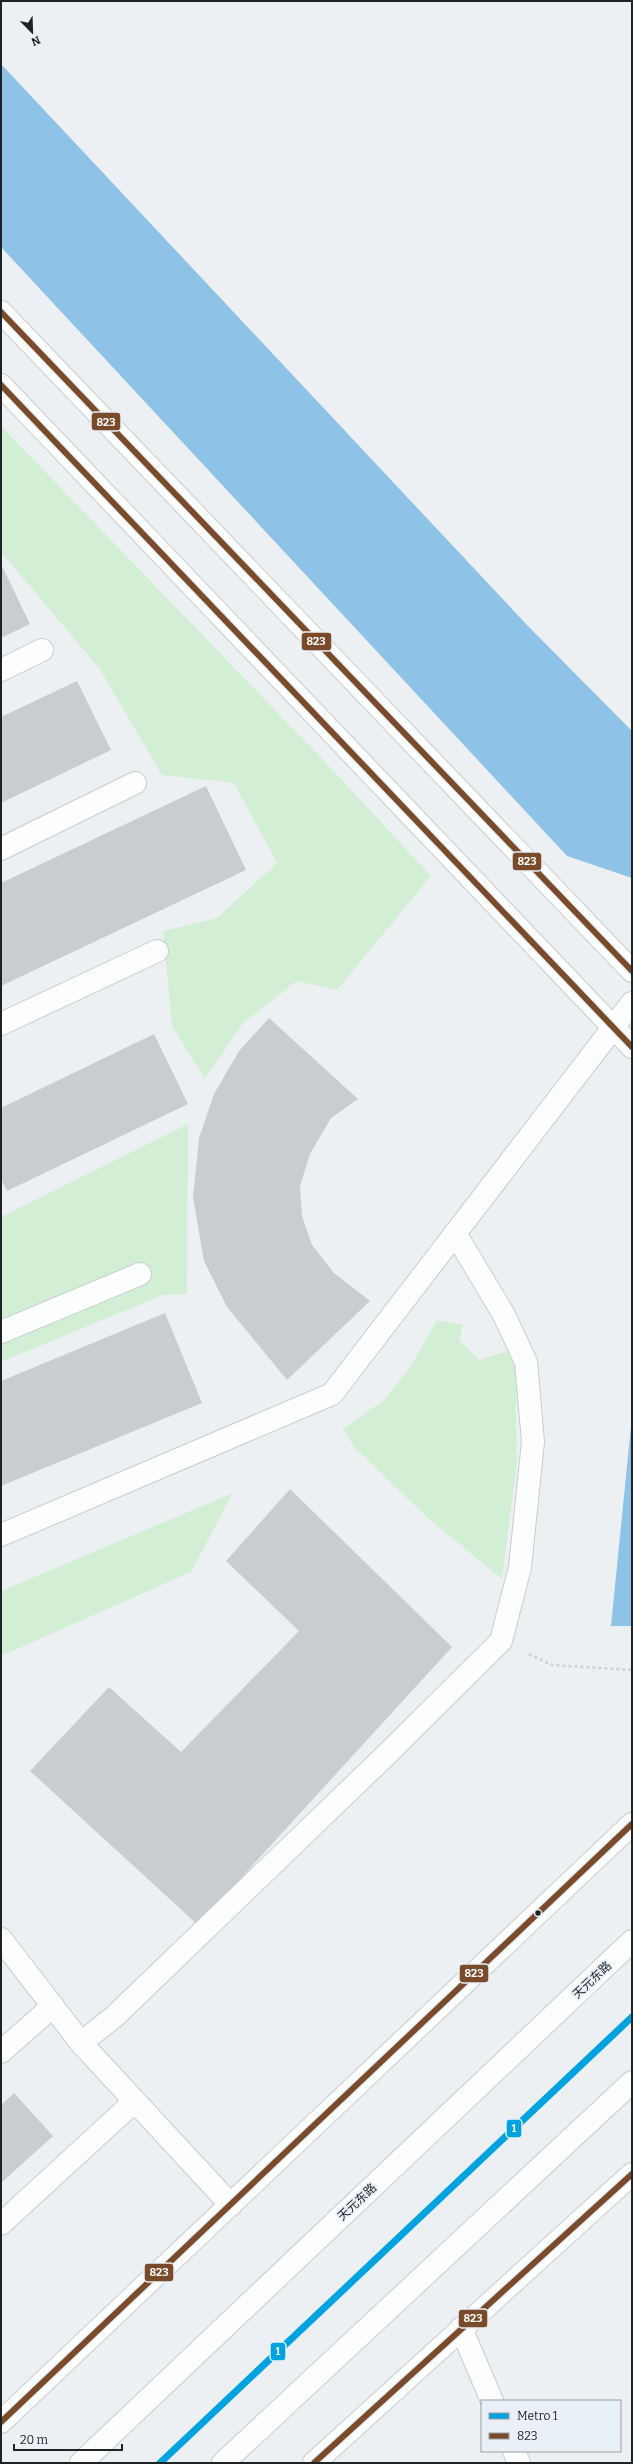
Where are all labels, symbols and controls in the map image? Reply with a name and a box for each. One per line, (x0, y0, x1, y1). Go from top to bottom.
north arrow (12, 12, 52, 52)
text: N (29, 33, 42, 49)
line badge: 823 (91, 412, 121, 431)
text: 823 (96, 416, 116, 429)
line badge: 823 (301, 632, 332, 651)
text: 823 (306, 635, 326, 648)
line badge: 823 (512, 852, 542, 871)
text: 823 (517, 855, 537, 868)
unlabelled marker (533, 1908, 543, 1918)
street label: 天元东路 (570, 1959, 614, 2001)
line badge: 823 (459, 1964, 489, 1983)
text: 823 (464, 1967, 484, 1980)
line badge: 1 (506, 2119, 522, 2138)
text: 1 (512, 2122, 517, 2135)
street label: 天元东路 (335, 2181, 379, 2223)
line badge: 823 (144, 2263, 174, 2282)
text: 823 (149, 2266, 169, 2279)
line badge: 823 (458, 2309, 488, 2328)
text: 823 (463, 2312, 483, 2325)
line badge: 1 (270, 2342, 286, 2361)
text: 1 (276, 2345, 281, 2358)
legend (481, 2400, 621, 2452)
text: Metro 1 (517, 2409, 558, 2423)
scale bar (14, 2426, 122, 2452)
text: 823 (517, 2429, 538, 2443)
text: 20 m (20, 2433, 49, 2447)

